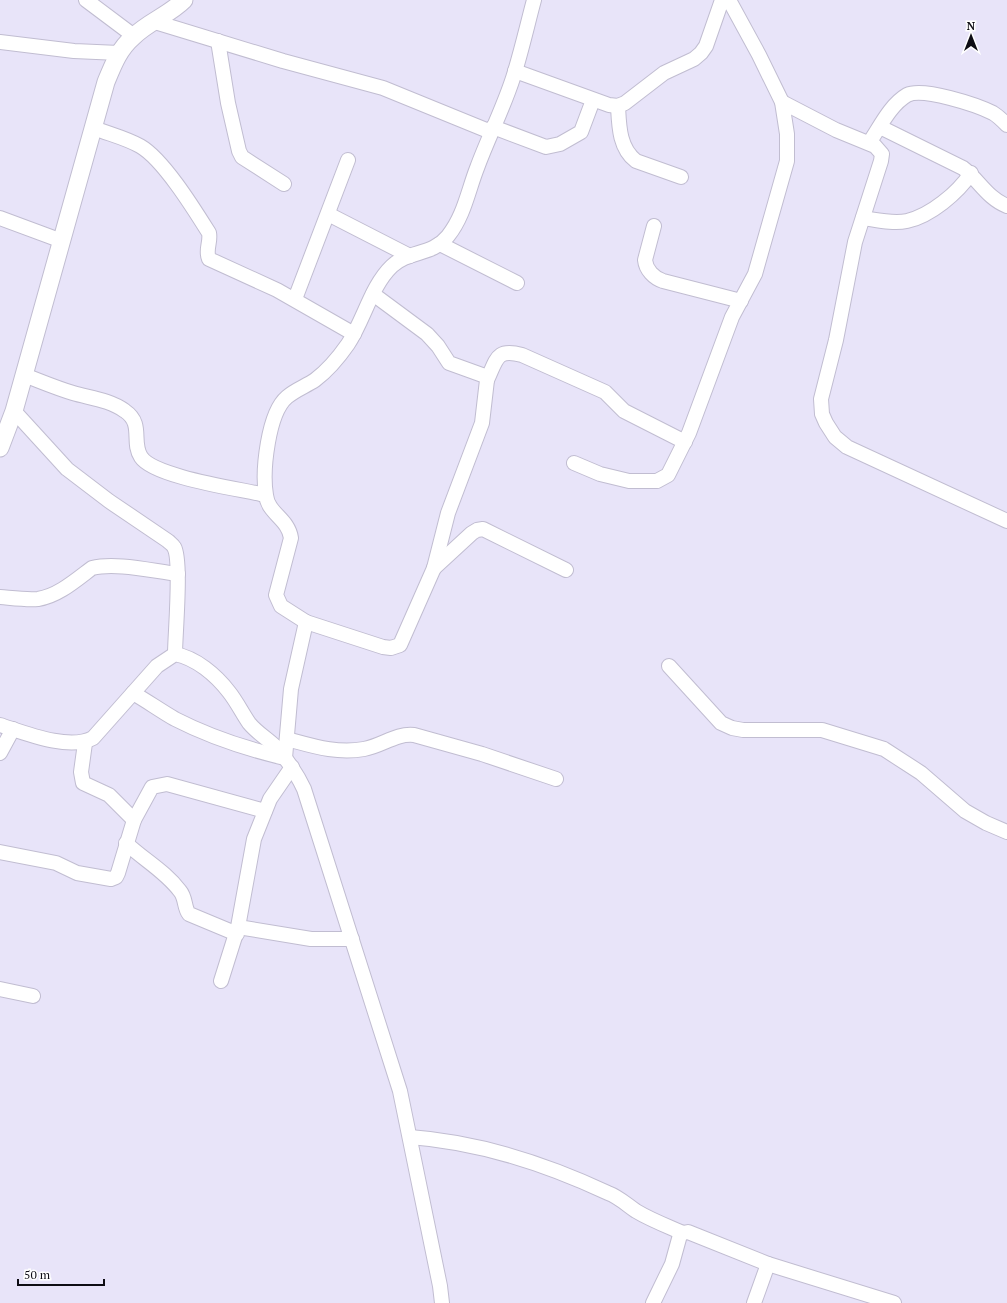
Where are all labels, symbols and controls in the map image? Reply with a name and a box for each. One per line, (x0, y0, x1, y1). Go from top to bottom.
north arrow (951, 16, 991, 56)
text: N (967, 19, 976, 33)
scale bar (18, 1261, 104, 1287)
text: 50 m (24, 1267, 51, 1282)

